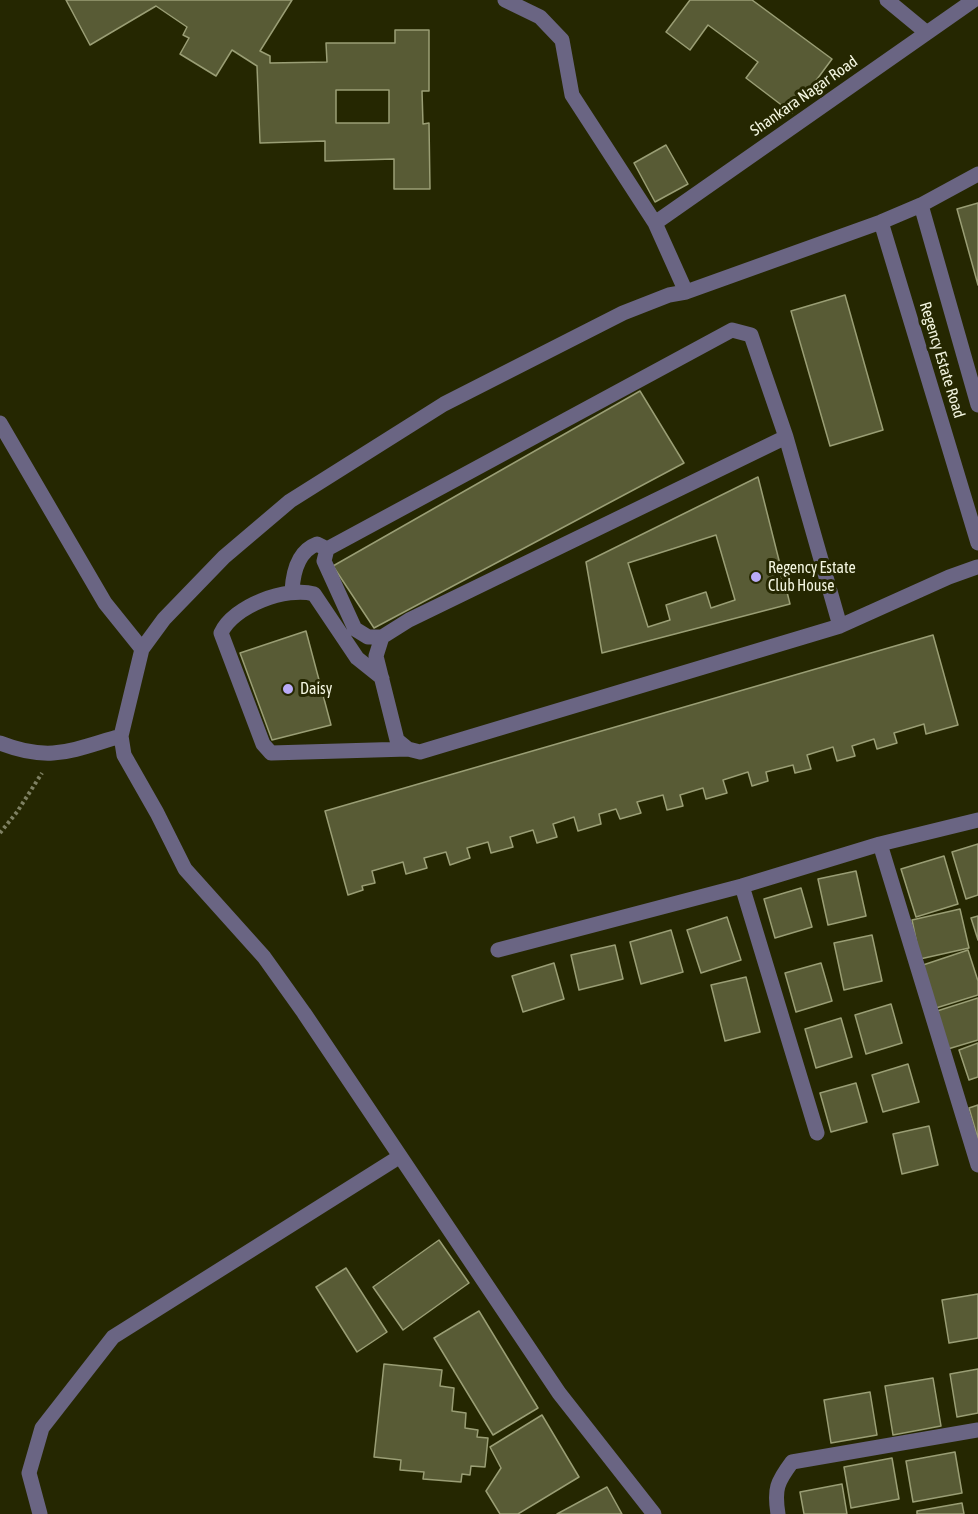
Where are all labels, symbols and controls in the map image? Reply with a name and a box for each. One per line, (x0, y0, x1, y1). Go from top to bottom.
street label: Shankara Nagar Road (747, 52, 861, 140)
street label: Regency Estate Road (915, 300, 969, 420)
place label: Regency Estate Club House (768, 558, 856, 596)
marker: Regency Estate Club House (749, 570, 763, 584)
place label: Daisy (300, 679, 332, 699)
marker: Daisy (281, 682, 295, 696)

